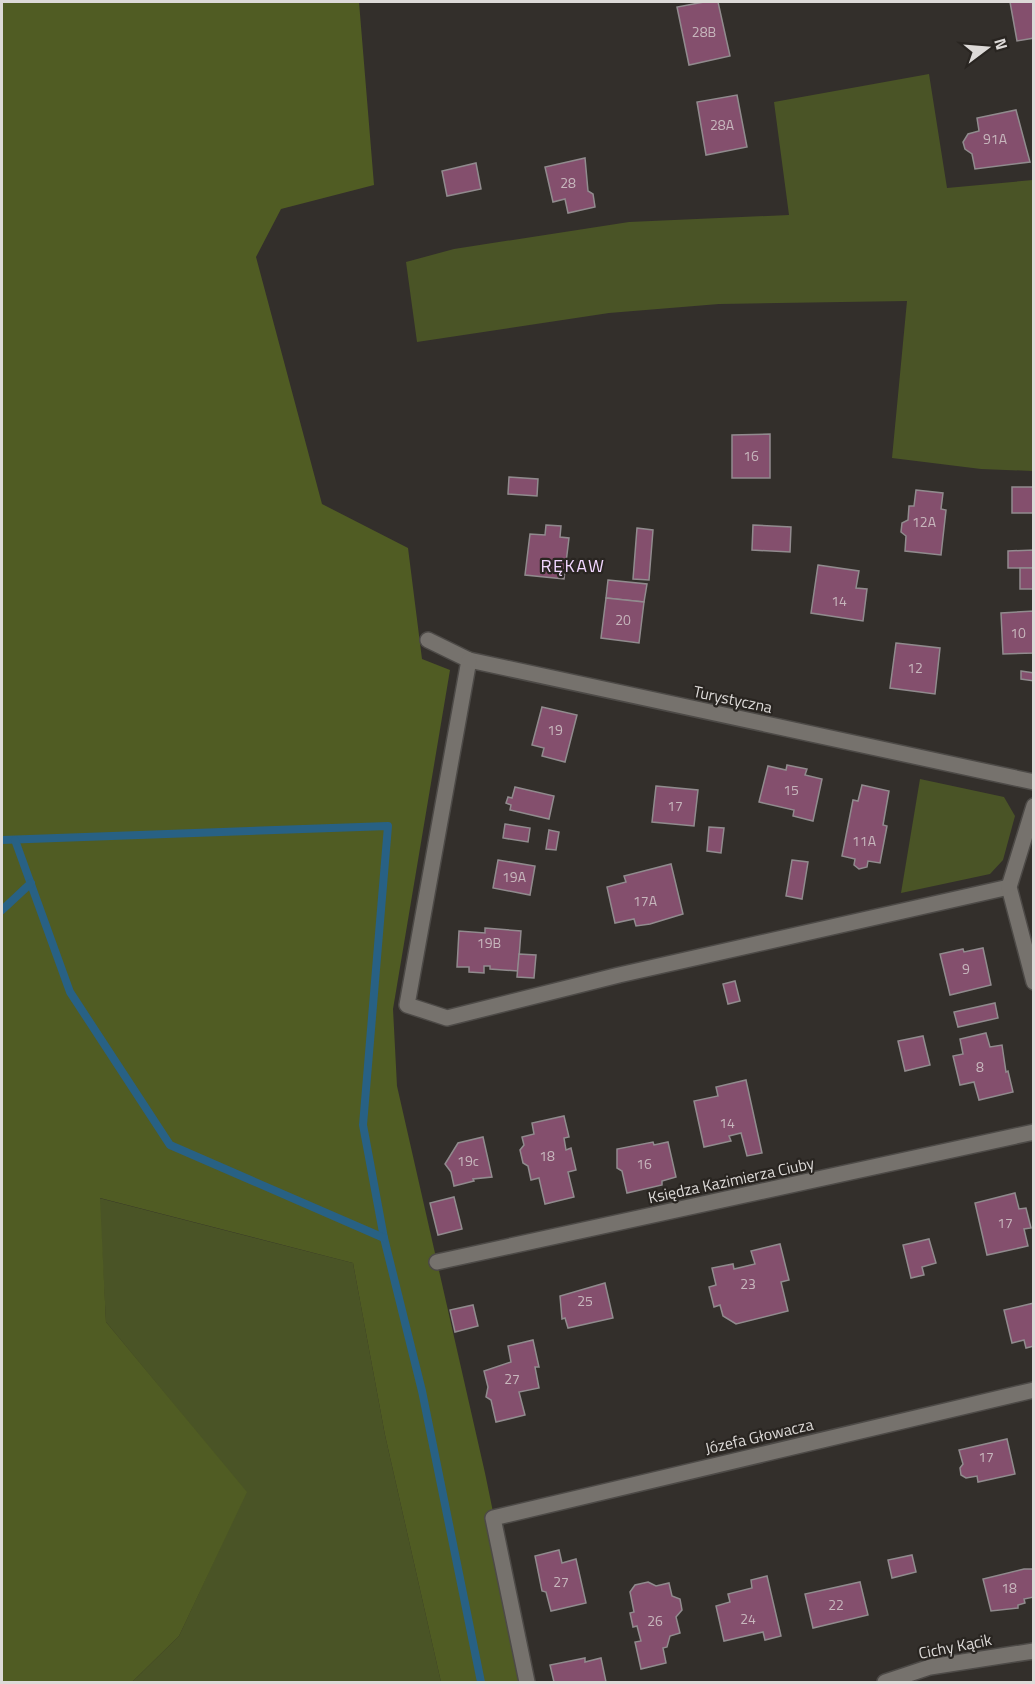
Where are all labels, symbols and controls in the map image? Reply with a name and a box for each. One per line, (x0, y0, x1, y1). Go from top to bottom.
north arrow (957, 18, 1017, 78)
house number: 28B (692, 21, 716, 42)
text: N (988, 35, 1014, 53)
house number: 28A (710, 114, 735, 135)
house number: 91A (983, 128, 1008, 149)
house number: 28 (560, 172, 576, 193)
house number: 16 (743, 445, 759, 466)
house number: 12A (912, 511, 937, 532)
district label: RĘKAW (540, 552, 606, 579)
house number: 14 (831, 590, 847, 611)
house number: 20 (615, 609, 631, 630)
house number: 10 (1010, 622, 1026, 643)
house number: 12 (907, 657, 923, 678)
street label: Turystyczna (691, 679, 775, 719)
house number: 19 (547, 719, 563, 740)
house number: 15 (783, 779, 799, 800)
house number: 17 (667, 795, 683, 816)
house number: 11A (852, 830, 877, 851)
house number: 19A (502, 866, 527, 887)
house number: 17A (633, 890, 658, 911)
house number: 19B (477, 932, 501, 953)
house number: 9 (962, 958, 970, 979)
house number: 8 (976, 1056, 984, 1077)
house number: 14 (719, 1112, 735, 1133)
house number: 18 (539, 1145, 555, 1166)
house number: 19c (457, 1150, 479, 1171)
street label: Księdza Kazimierza Ciuby (646, 1151, 817, 1209)
house number: 16 (636, 1153, 652, 1174)
house number: 17 (997, 1212, 1013, 1233)
house number: 23 (740, 1273, 756, 1294)
house number: 25 (577, 1290, 593, 1311)
house number: 27 (504, 1368, 520, 1389)
street label: Józefa Głowacza (702, 1412, 816, 1460)
house number: 17 (978, 1446, 994, 1467)
house number: 27 (553, 1571, 569, 1592)
house number: 18 (1001, 1577, 1017, 1598)
house number: 22 (828, 1594, 844, 1615)
house number: 24 (740, 1608, 756, 1629)
house number: 26 (647, 1610, 663, 1631)
street label: Cichy Kącik (916, 1627, 994, 1665)

